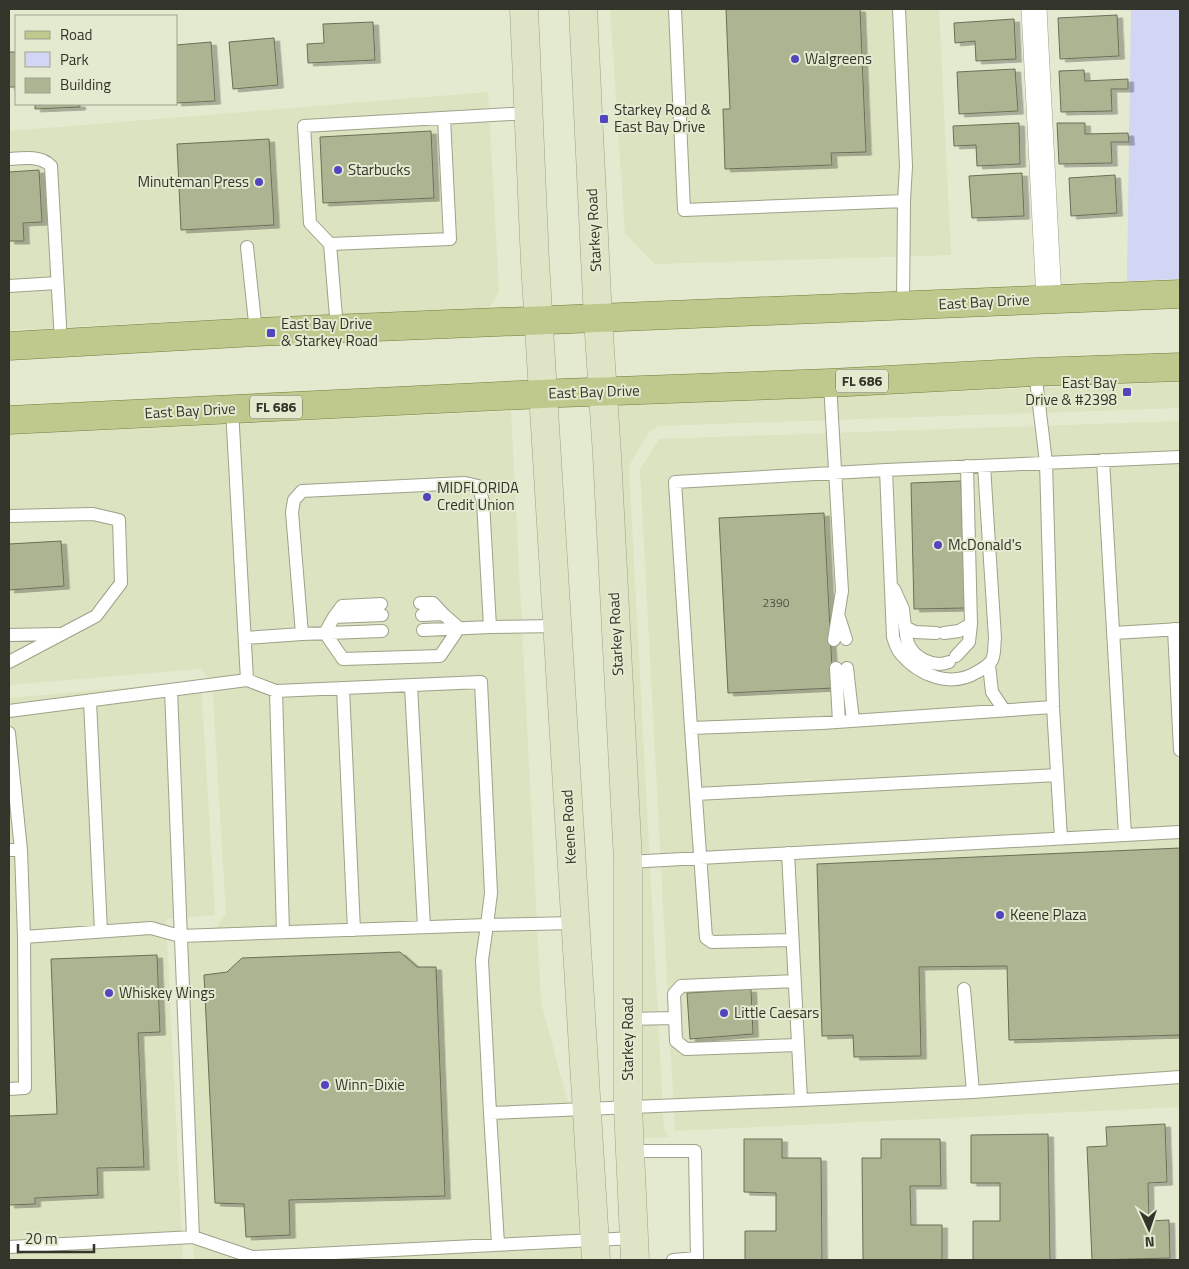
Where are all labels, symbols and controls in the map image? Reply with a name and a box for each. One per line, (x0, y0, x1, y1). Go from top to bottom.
legend (15, 15, 178, 105)
text: Road (60, 23, 92, 46)
place label: Walgreens (805, 47, 872, 70)
text: Park (60, 48, 89, 71)
marker: Walgreens (789, 53, 801, 65)
text: Building (60, 73, 111, 96)
place label: Starkey Road & East Bay Drive (614, 98, 712, 138)
marker: Starkey Road & East Bay Drive (598, 113, 610, 125)
place label: Starbucks (348, 158, 411, 181)
marker: Starbucks (332, 164, 344, 176)
place label: Minuteman Press (137, 170, 249, 193)
marker: Minuteman Press (253, 176, 265, 188)
street label: Starkey Road (580, 188, 607, 272)
street label: East Bay Drive (938, 288, 1030, 315)
place label: East Bay Drive & Starkey Road (281, 312, 378, 352)
marker: East Bay Drive & Starkey Road (265, 327, 277, 339)
road number: FL 686 (836, 370, 888, 392)
place label: East Bay Drive & #2398 (1025, 371, 1117, 411)
street label: East Bay Drive (548, 378, 640, 405)
marker: East Bay Drive & #2398 (1121, 386, 1133, 398)
road number: FL 686 (250, 396, 302, 418)
street label: East Bay Drive (144, 397, 236, 424)
place label: MIDFLORIDA Credit Union (437, 476, 519, 516)
marker: MIDFLORIDA Credit Union (421, 491, 433, 503)
place label: McDonald's (948, 533, 1022, 556)
marker: McDonald's (932, 539, 944, 551)
street label: Starkey Road (602, 592, 629, 676)
house number: 2390 (763, 593, 790, 612)
street label: Keene Road (555, 789, 582, 865)
place label: Keene Plaza (1010, 903, 1087, 926)
marker: Keene Plaza (994, 909, 1006, 921)
place label: Whiskey Wings (119, 981, 215, 1004)
marker: Whiskey Wings (103, 987, 115, 999)
street label: Starkey Road (616, 997, 639, 1081)
place label: Little Caesars (734, 1001, 819, 1024)
marker: Little Caesars (718, 1007, 730, 1019)
place label: Winn-Dixie (335, 1073, 405, 1096)
marker: Winn-Dixie (319, 1079, 331, 1091)
north arrow (1124, 1204, 1174, 1254)
scale bar (18, 1222, 94, 1254)
text: 20 m (25, 1227, 58, 1250)
text: N (1144, 1232, 1155, 1253)

